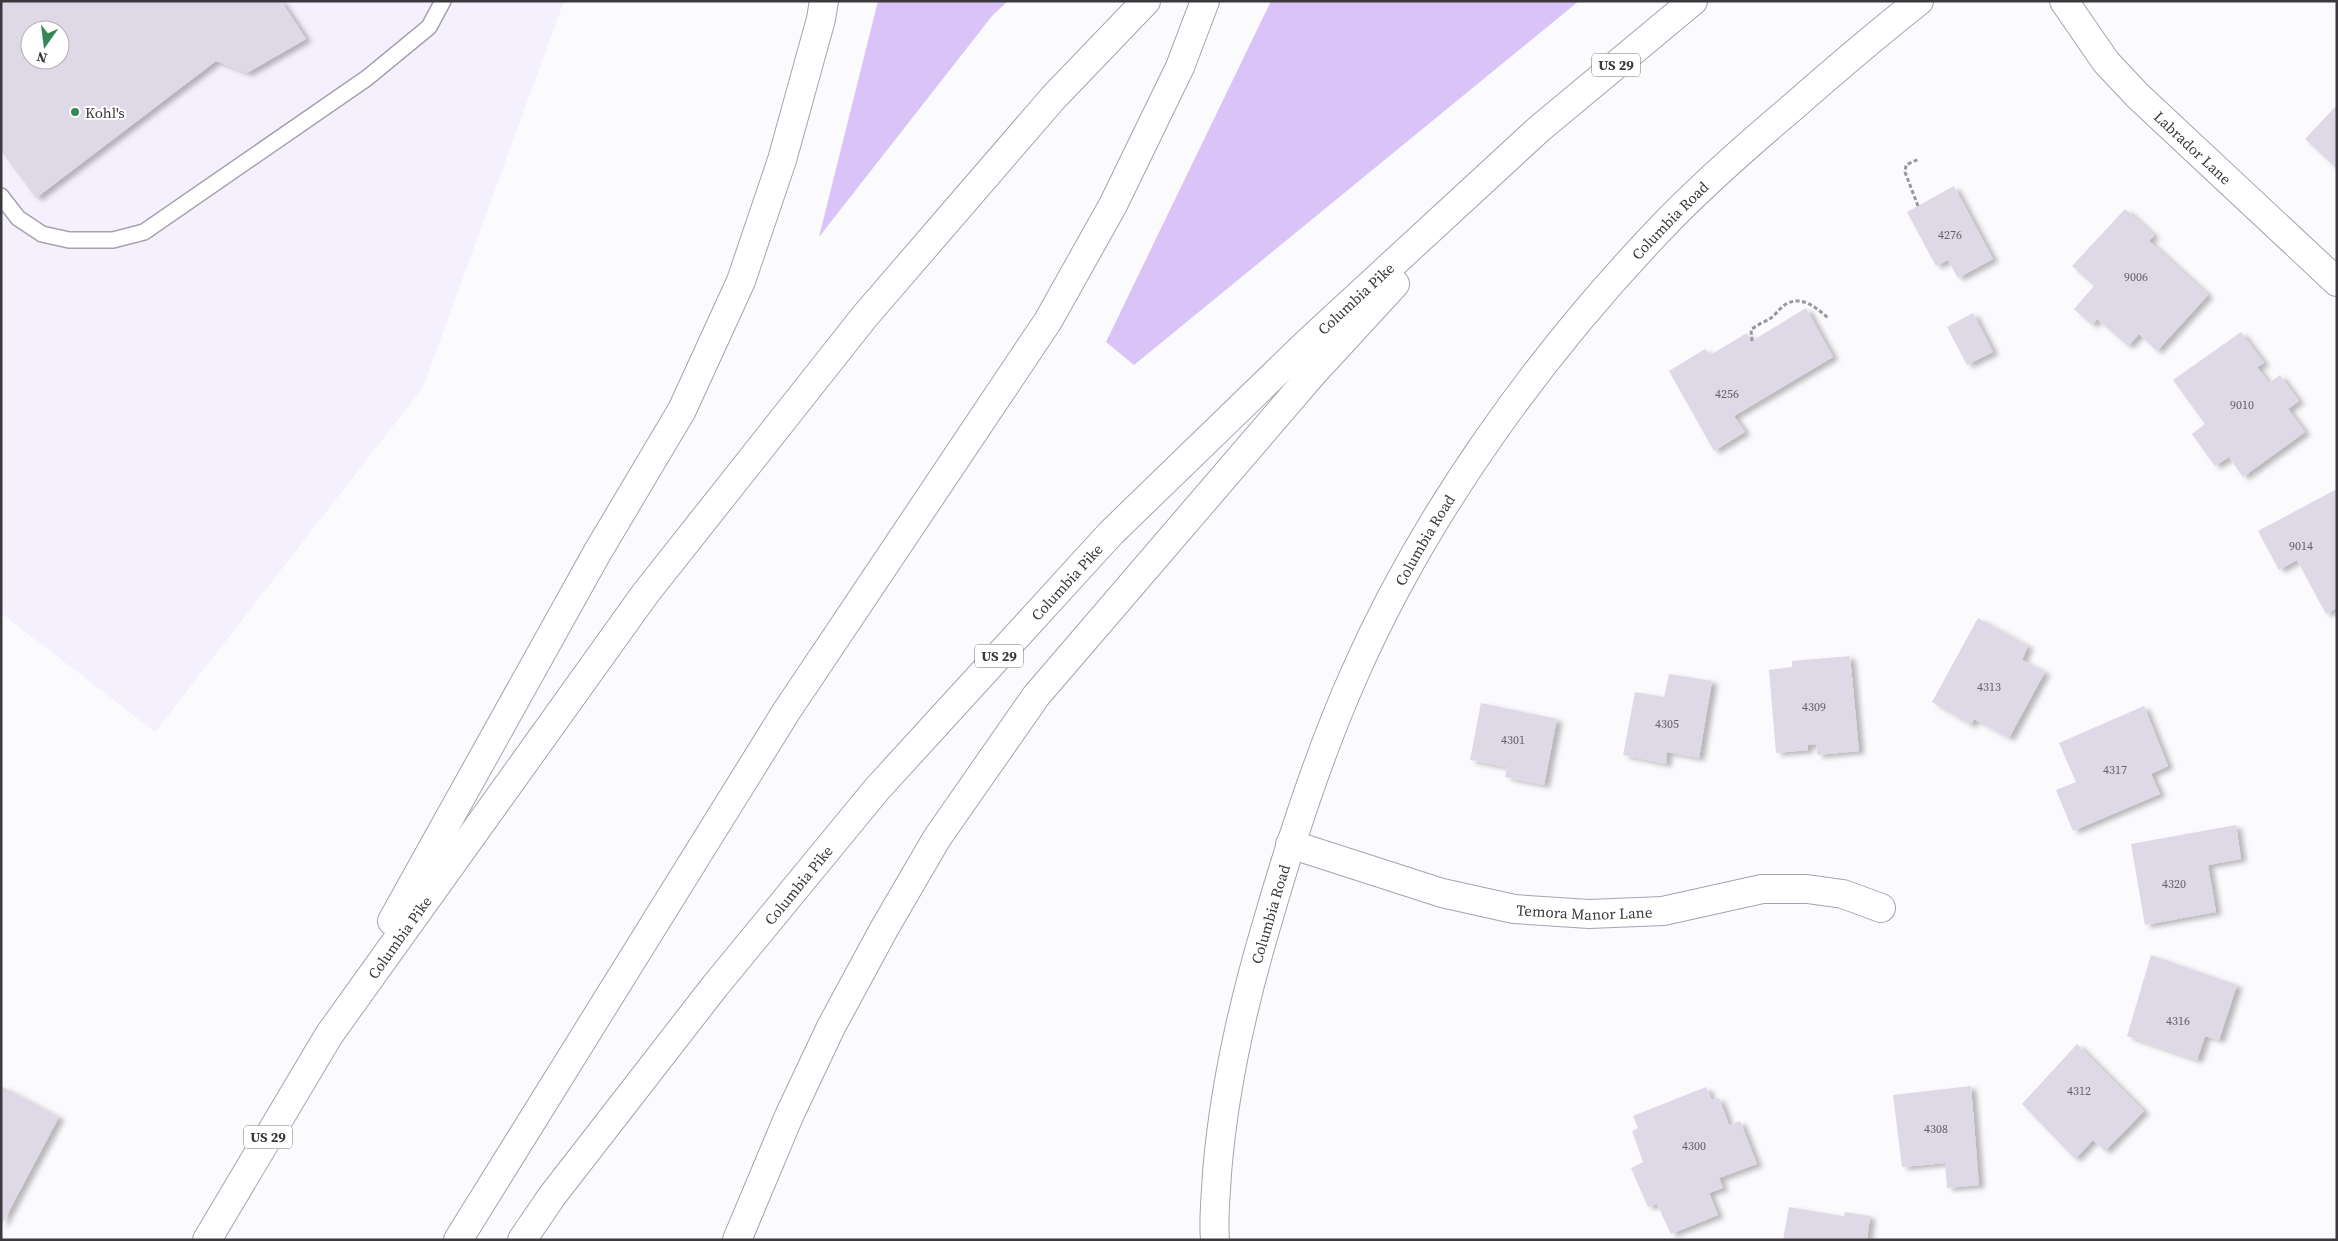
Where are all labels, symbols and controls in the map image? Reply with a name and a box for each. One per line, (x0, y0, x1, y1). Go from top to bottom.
north arrow (20, 20, 70, 70)
text: N (34, 47, 49, 69)
road number: US 29 (1592, 54, 1640, 76)
place label: Kohl's (85, 102, 125, 123)
marker: Kohl's (69, 106, 81, 118)
street label: Labrador Lane (2150, 106, 2237, 189)
street label: Columbia Road (1626, 176, 1713, 264)
house number: 4276 (1938, 227, 1962, 243)
street label: Columbia Pike (1313, 257, 1399, 339)
house number: 9006 (2124, 269, 2148, 285)
house number: 4256 (1715, 386, 1739, 402)
house number: 9010 (2230, 397, 2254, 413)
street label: Columbia Road (1389, 490, 1460, 589)
street label: Columbia Pike (1026, 538, 1107, 625)
house number: 9014 (2289, 538, 2313, 554)
road number: US 29 (975, 644, 1023, 668)
house number: 4313 (1977, 679, 2001, 695)
house number: 4309 (1802, 699, 1826, 715)
house number: 4305 (1655, 716, 1679, 732)
house number: 4301 (1501, 732, 1525, 748)
house number: 4317 (2103, 762, 2127, 778)
street label: Columbia Pike (759, 840, 837, 929)
street label: Columbia Road (1245, 861, 1295, 966)
house number: 4320 (2162, 876, 2186, 892)
street label: Columbia Pike (362, 891, 436, 983)
street label: Temora Manor Lane (1516, 899, 1653, 925)
house number: 4316 (2166, 1013, 2190, 1029)
house number: 4312 (2067, 1083, 2091, 1099)
house number: 4308 (1924, 1121, 1948, 1137)
road number: US 29 (244, 1126, 292, 1148)
house number: 4300 (1682, 1138, 1706, 1154)

